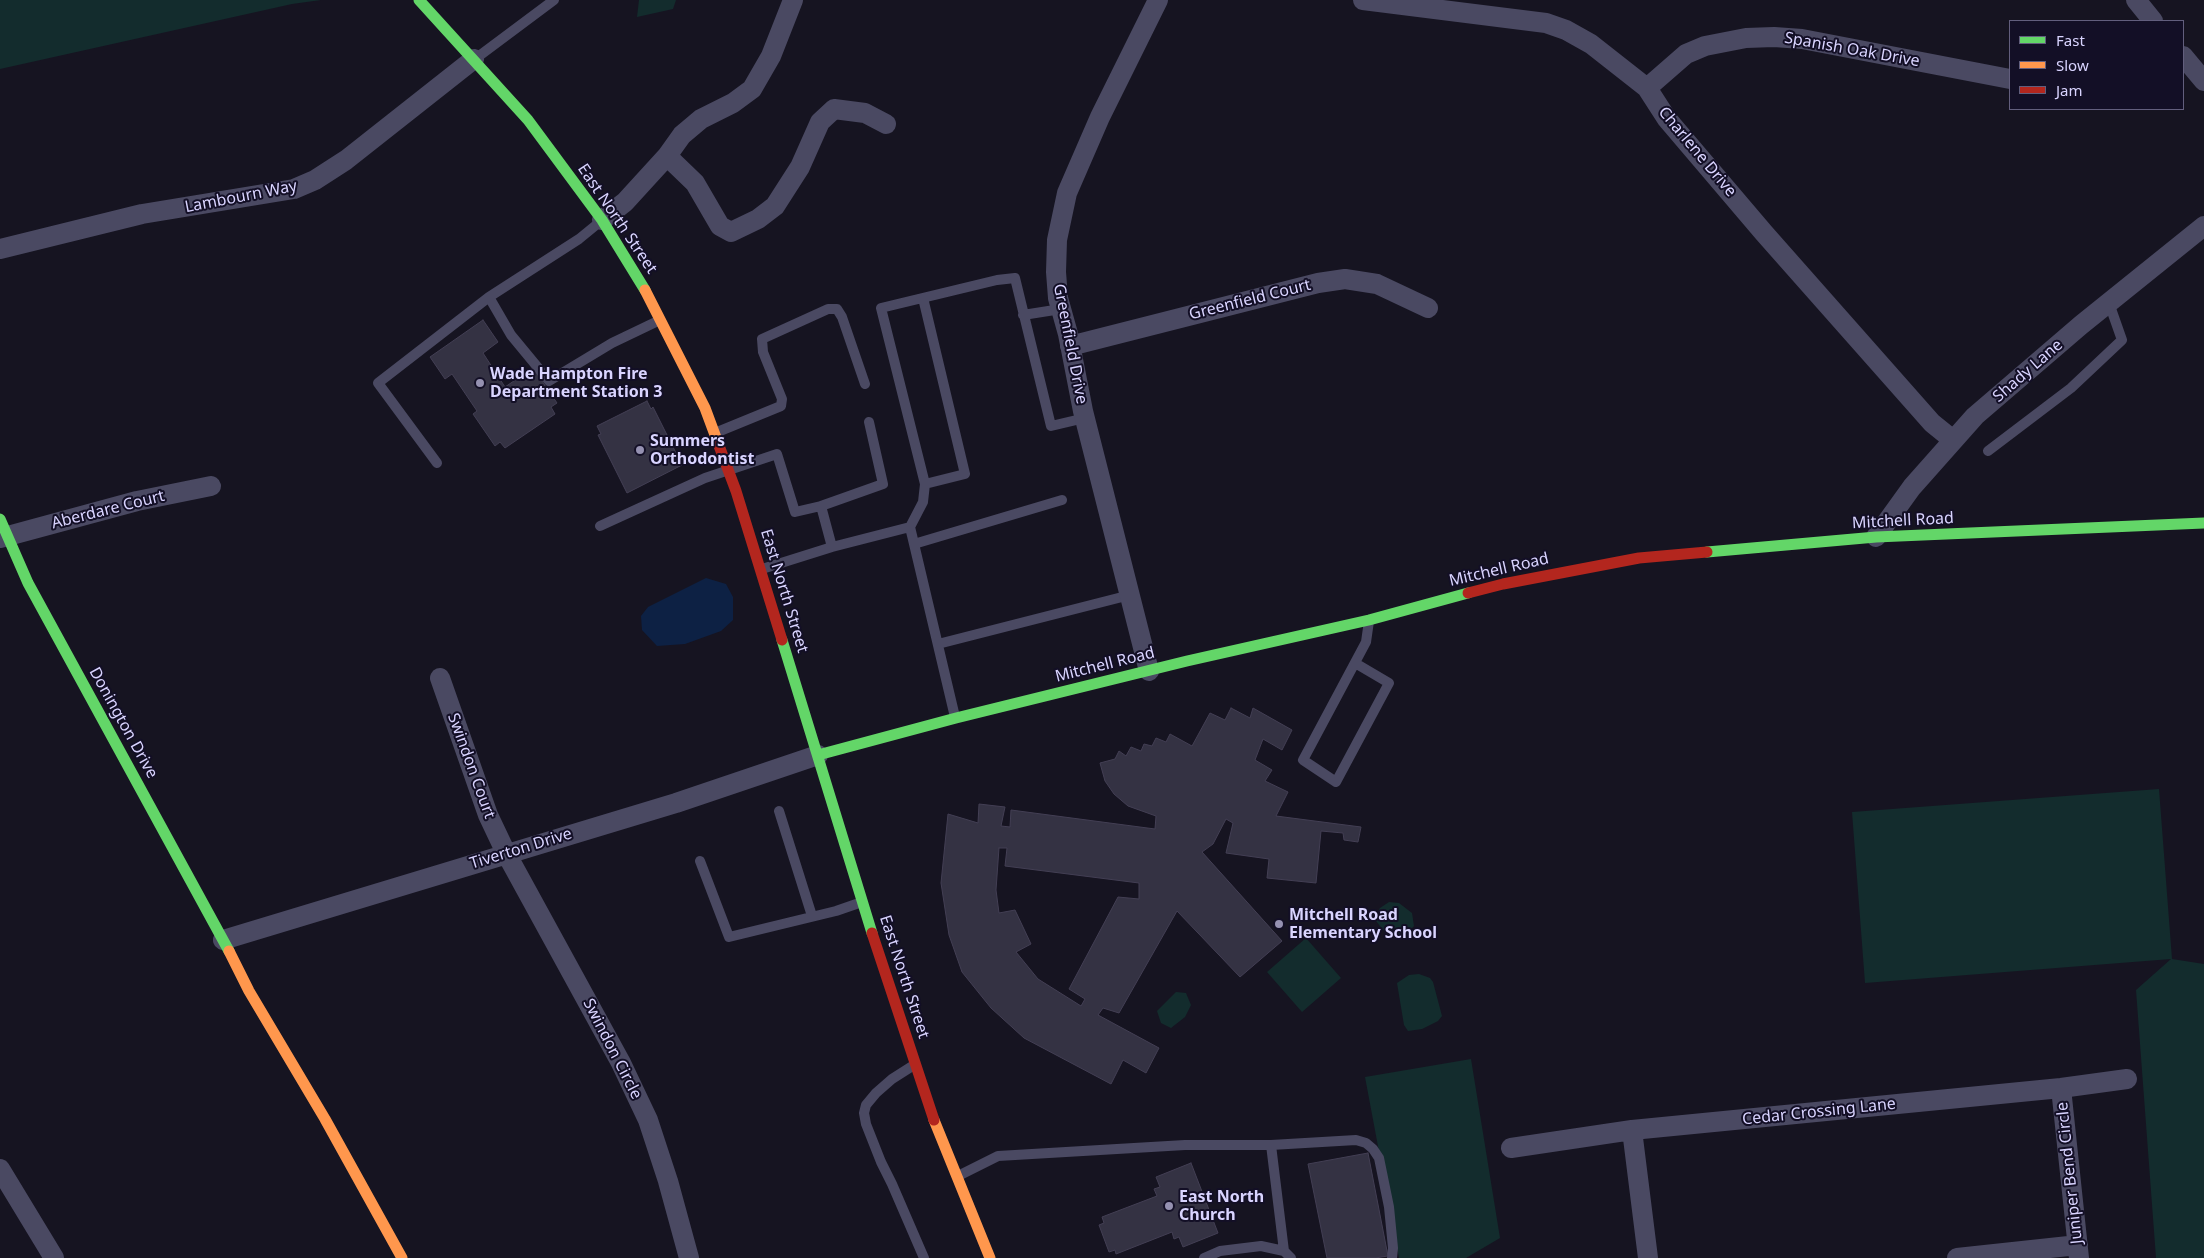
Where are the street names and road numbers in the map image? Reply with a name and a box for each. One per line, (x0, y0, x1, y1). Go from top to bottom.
street label: Spanish Oak Drive (1783, 29, 1921, 71)
street label: Charlene Drive (1654, 103, 1740, 201)
street label: East North Street (573, 160, 661, 278)
street label: Lambourn Way (183, 177, 299, 217)
street label: Greenfield Court (1187, 276, 1313, 324)
street label: Greenfield Drive (1049, 282, 1091, 406)
street label: Shady Lane (1989, 336, 2067, 406)
street label: Aberdare Court (50, 487, 166, 533)
street label: Mitchell Road (1852, 509, 1954, 533)
street label: East North Street (756, 527, 812, 655)
street label: Mitchell Road (1447, 549, 1551, 591)
street label: Mitchell Road (1053, 643, 1157, 687)
street label: Donington Drive (85, 664, 161, 782)
street label: Swindon Court (443, 711, 499, 821)
street label: Tiverton Drive (468, 824, 574, 874)
street label: East North Street (875, 913, 933, 1041)
street label: Swindon Circle (578, 996, 646, 1102)
street label: Cedar Crossing Lane (1741, 1094, 1897, 1130)
street label: Juniper Bend Circle (2053, 1101, 2087, 1245)

